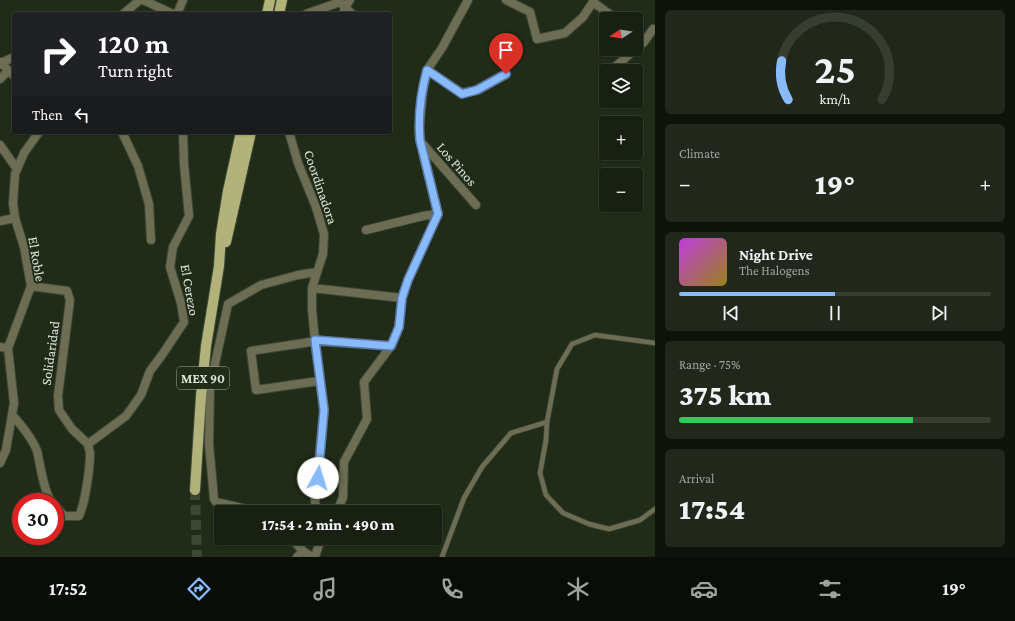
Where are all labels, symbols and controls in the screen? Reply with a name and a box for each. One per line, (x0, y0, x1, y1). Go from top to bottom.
north arrow (599, 12, 643, 56)
map controls (599, 12, 643, 212)
icon: right (32, 28, 84, 80)
text: 120 m (98, 28, 169, 59)
pin (489, 33, 523, 74)
icon: arrive (495, 39, 517, 61)
text: 25 (814, 46, 856, 92)
text: Turn right (98, 61, 172, 81)
button: layers (599, 64, 643, 108)
text: km/h (820, 91, 851, 107)
icon: left (71, 104, 93, 126)
text: Then (32, 107, 63, 123)
button: + (599, 116, 643, 160)
street label: Los Pinos (434, 139, 480, 189)
text: Climate (679, 146, 720, 161)
street label: Coordinadora (301, 148, 341, 227)
text: 19° (815, 167, 855, 200)
button: − (599, 168, 643, 212)
text: − (679, 171, 691, 196)
text: + (979, 171, 991, 196)
street label: El Roble (25, 235, 49, 283)
text: Night Drive (739, 247, 813, 263)
street label: El Cerezo (178, 263, 202, 317)
text: The Halogens (739, 263, 810, 278)
icon: previous (720, 302, 742, 324)
icon: pause (824, 302, 846, 324)
icon: next (928, 302, 950, 324)
street label: Solidaridad (38, 319, 63, 386)
text: Range · 75% (679, 357, 741, 372)
road number: MEX 90 (177, 367, 229, 389)
text: 375 km (679, 378, 771, 411)
position arrow (297, 457, 339, 499)
text: Arrival (679, 471, 714, 486)
text: 17:54 (679, 492, 745, 525)
speed limit sign: 30 (12, 493, 64, 545)
text: 17:54 · 2 min · 490 m (262, 517, 394, 533)
icon: directions (185, 575, 213, 603)
icon: music (311, 575, 339, 603)
icon: phone (438, 575, 466, 603)
icon: climate (564, 575, 592, 603)
icon: car (690, 575, 718, 603)
icon: filters (816, 575, 844, 603)
text: 17:52 (49, 579, 87, 599)
text: 19° (942, 579, 966, 599)

